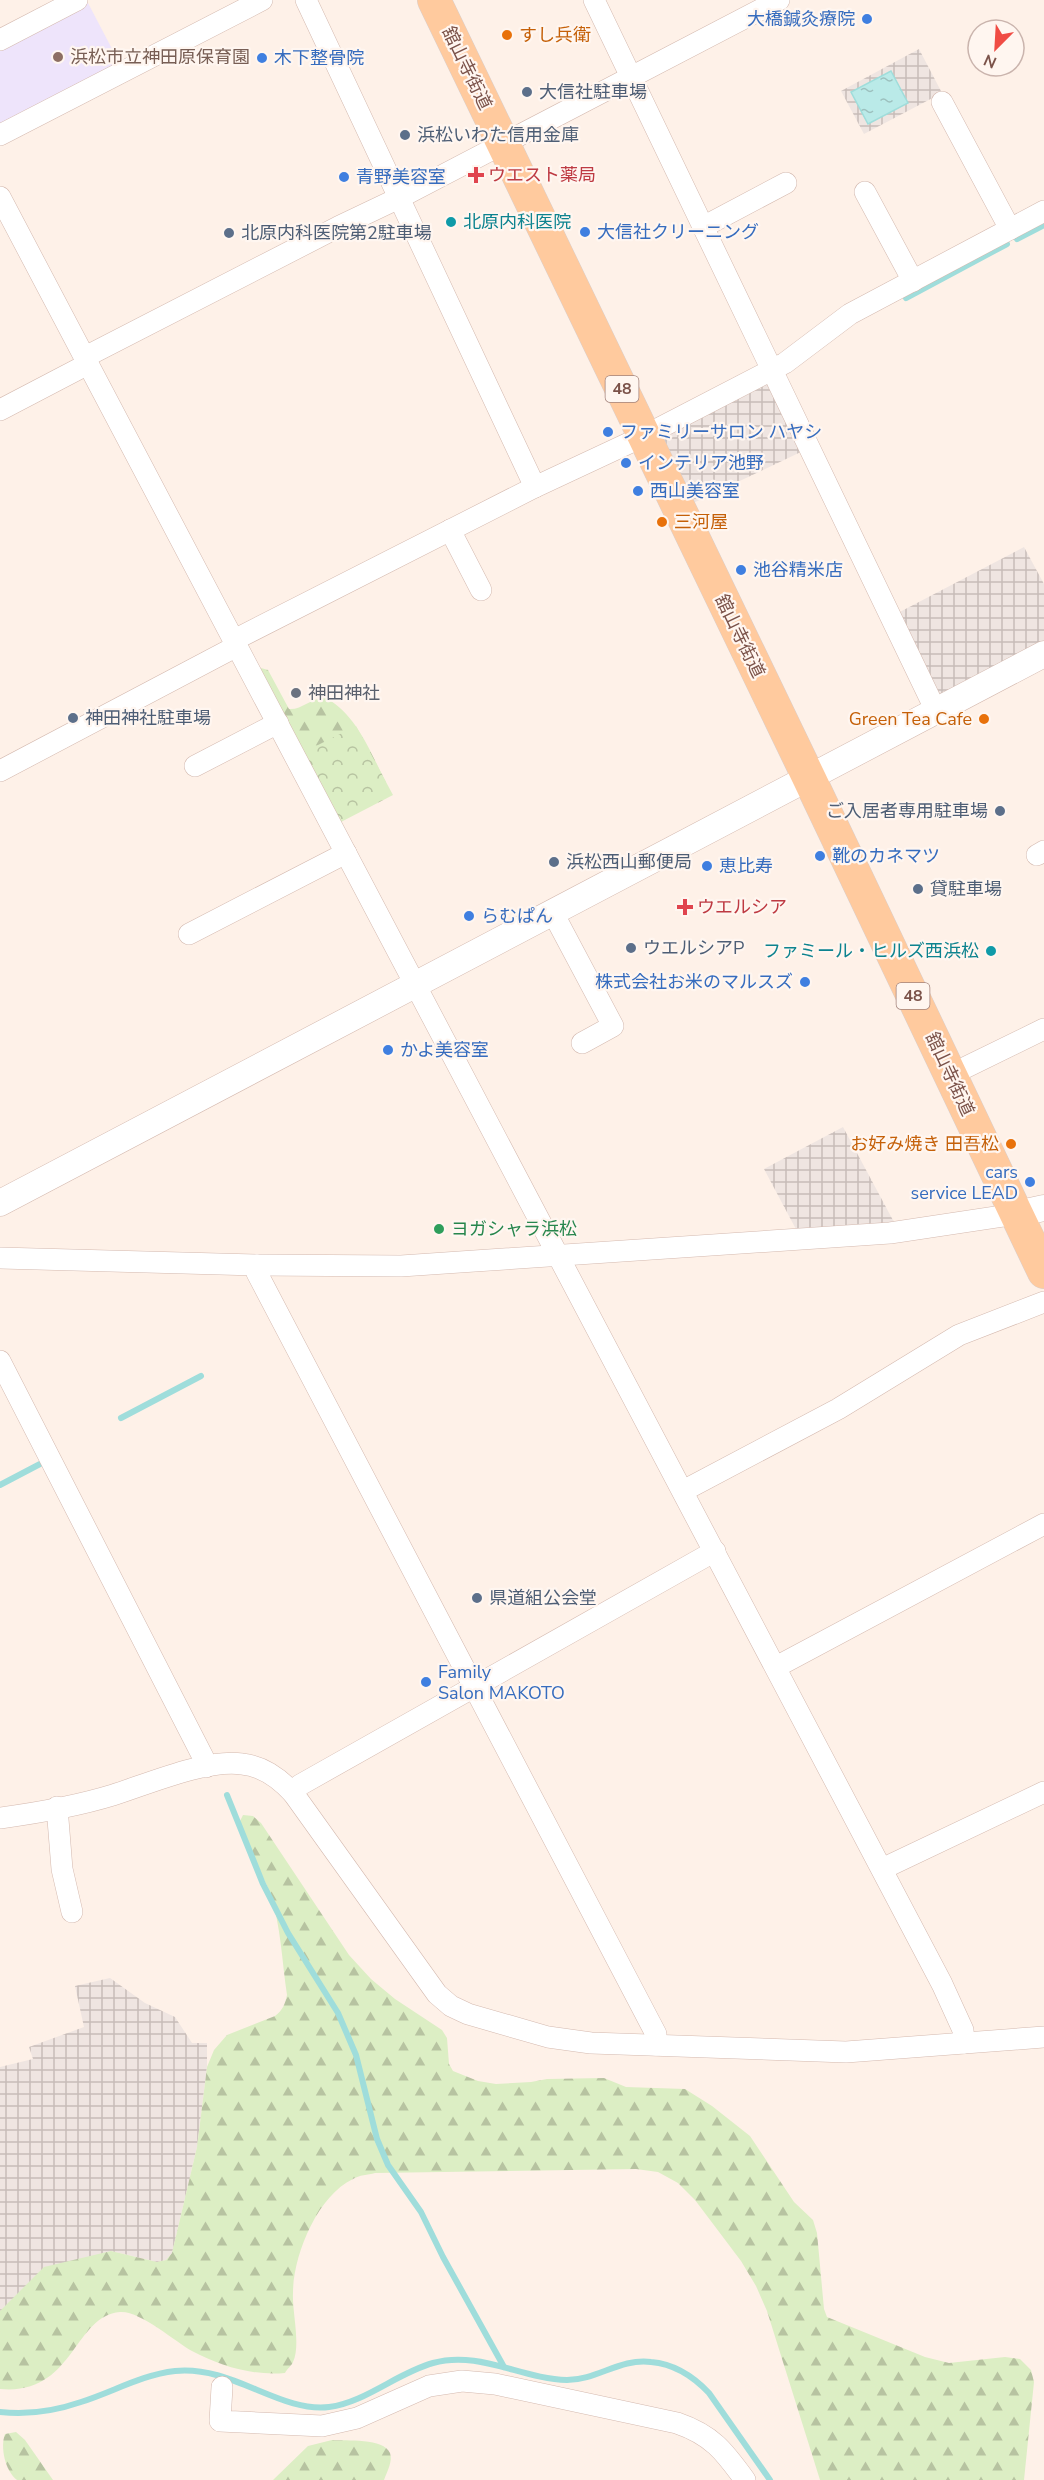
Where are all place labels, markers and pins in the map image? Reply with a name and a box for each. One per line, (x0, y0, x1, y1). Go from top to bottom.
place label: 大橋鍼灸療院 (747, 7, 855, 31)
marker: 大橋鍼灸療院 (860, 12, 874, 26)
place label: すし兵衛 (519, 23, 591, 47)
marker: すし兵衛 (500, 28, 514, 42)
place label: 浜松市立神田原保育園 (70, 45, 250, 69)
place label: 木下整骨院 (274, 46, 364, 70)
marker: 浜松市立神田原保育園 (51, 50, 65, 64)
marker: 木下整骨院 (255, 51, 269, 65)
place label: 大信社駐車場 (539, 80, 647, 104)
marker: 大信社駐車場 (520, 85, 534, 99)
place label: 浜松いわた信用金庫 (417, 123, 579, 147)
marker: 浜松いわた信用金庫 (398, 128, 412, 142)
place label: ウエスト薬局 (488, 163, 596, 187)
place label: 青野美容室 (356, 165, 446, 189)
marker: ウエスト薬局 (469, 168, 483, 182)
marker: 青野美容室 (337, 170, 351, 184)
place label: 北原内科医院 (463, 210, 571, 234)
marker: 北原内科医院 (444, 215, 458, 229)
place label: 大信社クリーニング (597, 220, 759, 244)
place label: 北原内科医院第2駐車場 (241, 221, 432, 245)
marker: 大信社クリーニング (578, 225, 592, 239)
marker: 北原内科医院第2駐車場 (222, 226, 236, 240)
place label: ファミリーサロン ハヤシ (620, 420, 822, 444)
marker: ファミリーサロン ハヤシ (601, 425, 615, 439)
place label: インテリア池野 (638, 451, 764, 475)
marker: インテリア池野 (619, 456, 633, 470)
place label: 西山美容室 (650, 479, 740, 503)
marker: 西山美容室 (631, 484, 645, 498)
place label: 三河屋 (674, 510, 728, 534)
marker: 三河屋 (655, 515, 669, 529)
place label: 池谷精米店 (753, 558, 843, 582)
marker: 池谷精米店 (734, 563, 748, 577)
place label: 神田神社 (308, 681, 380, 705)
marker: 神田神社 (289, 686, 303, 700)
place label: 神田神社駐車場 (85, 706, 211, 730)
place label: Green Tea Cafe (849, 707, 972, 731)
marker: 神田神社駐車場 (66, 711, 80, 725)
marker: Green Tea Cafe (977, 712, 991, 726)
place label: ご入居者専用駐車場 (826, 799, 988, 823)
marker: ご入居者専用駐車場 (993, 804, 1007, 818)
place label: 靴のカネマツ (832, 844, 940, 868)
marker: 靴のカネマツ (813, 849, 827, 863)
place label: 浜松西山郵便局 (566, 850, 692, 874)
place label: 恵比寿 (719, 854, 773, 878)
marker: 浜松西山郵便局 (547, 855, 561, 869)
marker: 恵比寿 (700, 859, 714, 873)
place label: 貸駐車場 (930, 877, 1002, 901)
marker: 貸駐車場 (911, 882, 925, 896)
place label: ウエルシア (697, 895, 787, 919)
marker: ウエルシア (678, 900, 692, 914)
place label: らむぱん (481, 904, 553, 928)
marker: らむぱん (462, 909, 476, 923)
place label: ウエルシアP (643, 936, 744, 960)
place label: ファミール・ヒルズ西浜松 (763, 939, 979, 963)
marker: ウエルシアP (624, 941, 638, 955)
marker: ファミール・ヒルズ西浜松 (984, 944, 998, 958)
place label: 株式会社お米のマルスズ (595, 970, 793, 994)
marker: 株式会社お米のマルスズ (798, 975, 812, 989)
place label: かよ美容室 (400, 1038, 489, 1062)
marker: かよ美容室 (381, 1043, 395, 1057)
place label: お好み焼き 田吾松 (850, 1132, 999, 1156)
marker: お好み焼き 田吾松 (1004, 1137, 1018, 1151)
place label: cars service LEAD (910, 1160, 1018, 1205)
marker: cars service LEAD (1023, 1175, 1037, 1189)
place label: ヨガシャラ浜松 (451, 1217, 577, 1241)
marker: ヨガシャラ浜松 (432, 1222, 446, 1236)
place label: 県道組公会堂 (489, 1586, 597, 1610)
marker: 県道組公会堂 (470, 1591, 484, 1605)
place label: Family Salon MAKOTO (438, 1660, 565, 1705)
marker: Family Salon MAKOTO (419, 1675, 433, 1689)

